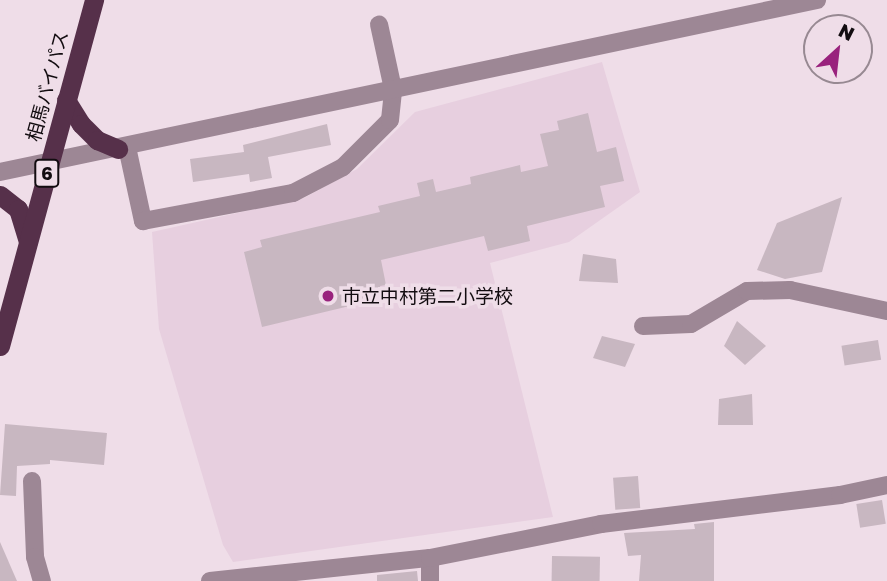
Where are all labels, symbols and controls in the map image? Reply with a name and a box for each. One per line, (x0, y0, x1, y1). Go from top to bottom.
north arrow (803, 14, 873, 84)
text: N (835, 18, 859, 45)
street label: 相馬バイパス (21, 28, 73, 144)
road number: 6 (33, 158, 61, 188)
place label: 市立中村第二小学校 (342, 285, 513, 307)
marker: 市立中村第二小学校 (320, 288, 336, 304)

